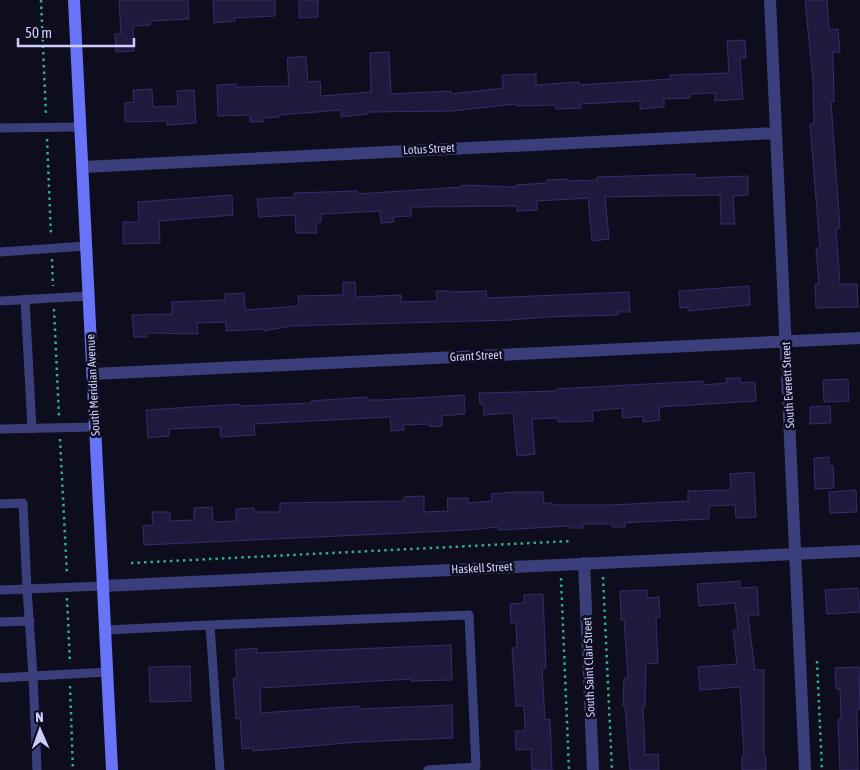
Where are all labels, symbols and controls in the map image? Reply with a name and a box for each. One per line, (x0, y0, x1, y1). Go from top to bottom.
scale bar (18, 15, 134, 47)
text: 50 m (25, 24, 52, 41)
street label: Lotus Street (403, 141, 456, 157)
street label: South Meridian Avenue (83, 334, 103, 436)
street label: South Everett Street (779, 341, 797, 429)
street label: Grant Street (449, 348, 503, 364)
street label: Haskell Street (451, 559, 514, 577)
street label: South Saint Clair Street (580, 616, 598, 717)
north arrow (15, 705, 65, 755)
text: N (35, 709, 44, 725)

